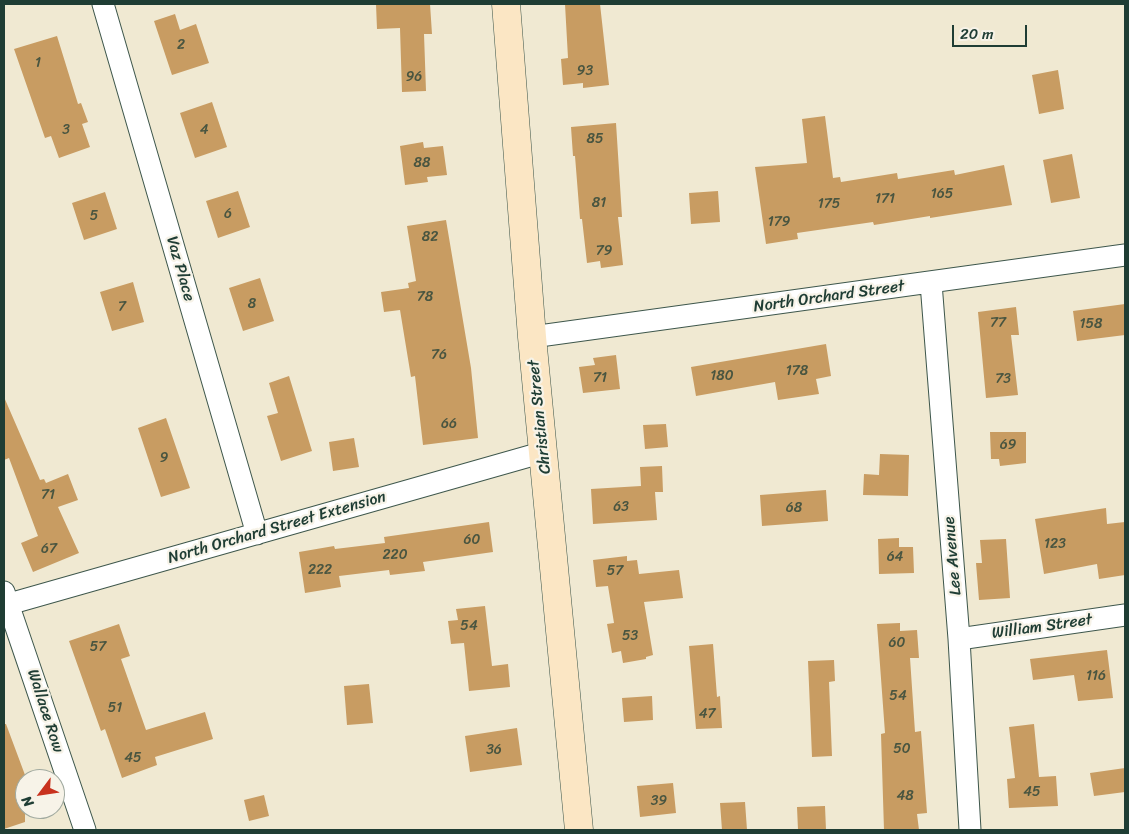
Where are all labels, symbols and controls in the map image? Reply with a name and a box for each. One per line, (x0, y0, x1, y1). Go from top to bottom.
scale bar (954, 15, 1029, 47)
text: 20 m (960, 21, 994, 47)
house number: 2 (177, 37, 185, 53)
house number: 1 (35, 55, 41, 71)
house number: 93 (577, 63, 593, 79)
house number: 96 (406, 69, 422, 85)
house number: 3 (62, 122, 70, 138)
house number: 4 (200, 122, 208, 138)
house number: 85 (587, 131, 603, 147)
house number: 88 (414, 155, 430, 171)
house number: 165 (931, 186, 953, 202)
house number: 171 (875, 191, 895, 207)
house number: 81 (592, 195, 606, 211)
house number: 175 (818, 196, 840, 212)
house number: 6 (224, 206, 232, 222)
house number: 5 (90, 208, 98, 224)
house number: 179 (768, 214, 790, 230)
house number: 82 (422, 229, 438, 245)
street label: Vaz Place (162, 234, 198, 304)
house number: 79 (596, 243, 612, 259)
street label: North Orchard Street (752, 277, 906, 317)
house number: 78 (417, 289, 433, 305)
house number: 8 (248, 296, 256, 312)
house number: 7 (118, 299, 126, 315)
house number: 77 (990, 315, 1006, 331)
house number: 158 (1079, 316, 1103, 332)
house number: 76 (431, 347, 447, 363)
street label: Christian Street (524, 359, 556, 475)
house number: 178 (786, 363, 808, 379)
house number: 180 (710, 368, 734, 384)
house number: 71 (593, 370, 607, 386)
house number: 73 (995, 371, 1011, 387)
house number: 66 (441, 416, 457, 432)
house number: 69 (1000, 437, 1016, 453)
house number: 9 (160, 450, 168, 466)
house number: 71 (41, 487, 55, 503)
street label: North Orchard Street Extension (166, 488, 388, 568)
house number: 63 (613, 499, 629, 515)
house number: 68 (786, 500, 802, 516)
street label: Lee Avenue (940, 516, 966, 596)
house number: 60 (464, 532, 480, 548)
house number: 123 (1044, 536, 1066, 552)
house number: 67 (41, 541, 57, 557)
house number: 220 (382, 547, 408, 563)
house number: 64 (887, 549, 903, 565)
house number: 222 (308, 562, 332, 578)
house number: 57 (607, 563, 623, 579)
street label: William Street (991, 610, 1093, 644)
house number: 54 (460, 618, 478, 634)
house number: 53 (622, 628, 638, 644)
house number: 60 (889, 635, 905, 651)
house number: 57 (90, 639, 106, 655)
street label: Wallace Row (23, 667, 67, 755)
house number: 116 (1086, 668, 1106, 684)
house number: 54 (889, 688, 907, 704)
house number: 51 (108, 700, 122, 716)
house number: 47 (699, 706, 715, 722)
house number: 50 (893, 741, 911, 757)
house number: 36 (486, 742, 502, 758)
house number: 45 (124, 750, 142, 766)
north arrow (15, 769, 65, 819)
house number: 45 (1023, 784, 1041, 800)
house number: 48 (896, 788, 914, 804)
text: N (14, 791, 41, 812)
house number: 39 (651, 793, 667, 809)

